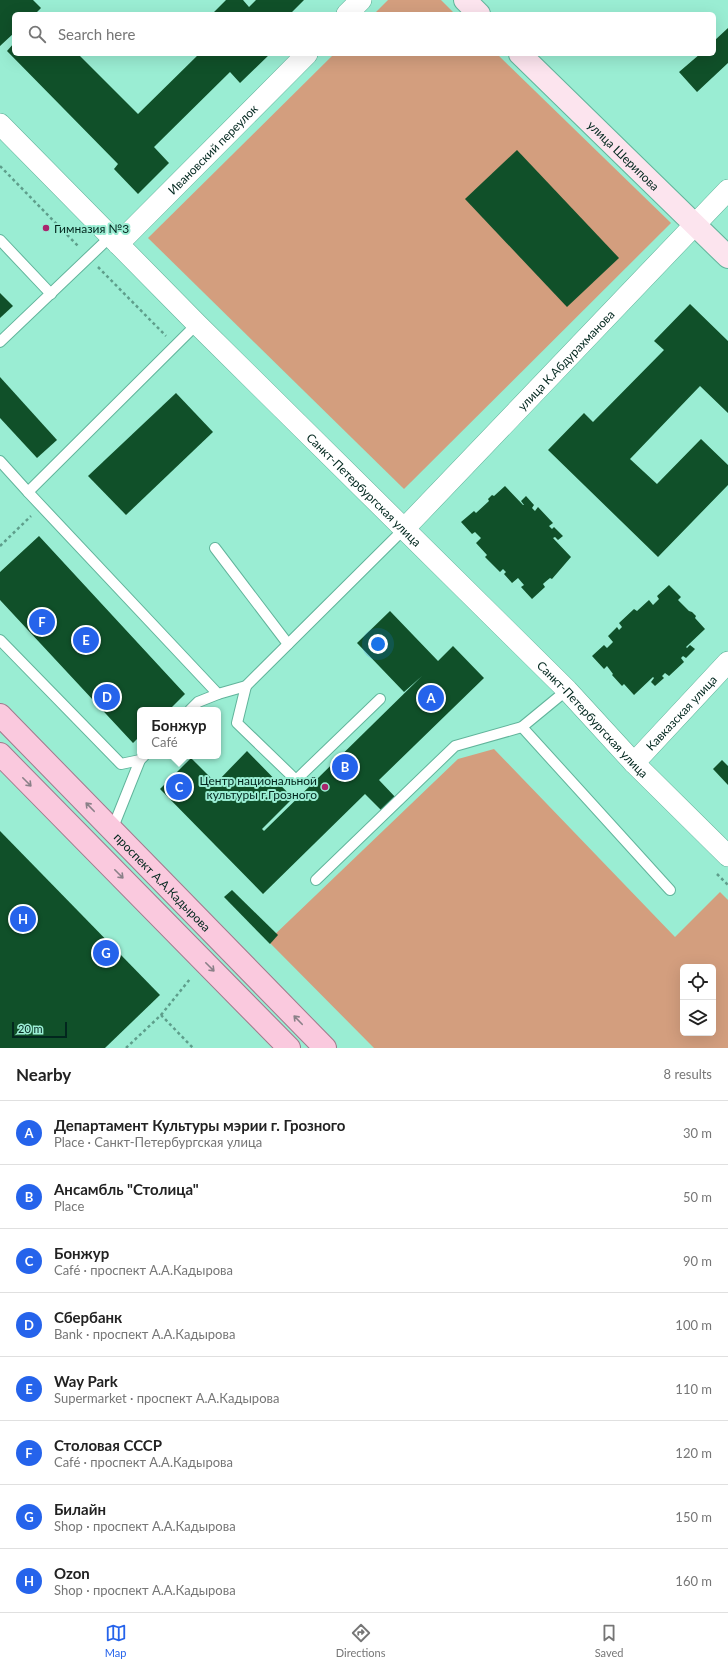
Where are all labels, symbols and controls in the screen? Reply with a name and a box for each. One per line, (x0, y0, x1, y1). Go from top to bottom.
search box (12, 12, 716, 56)
icon: search (26, 23, 48, 45)
text: Search here (58, 25, 135, 43)
street label: Ивановский переулок (164, 100, 261, 197)
street label: улица Шерипова (585, 117, 663, 194)
place label: Гимназия №3 (54, 221, 129, 236)
marker: Гимназия №3 (41, 223, 51, 233)
street label: улица К.Абдурахманова (514, 306, 617, 413)
street label: Санкт-Петербургская улица (304, 430, 425, 549)
pin: F (29, 607, 55, 637)
pin: E (73, 625, 99, 655)
your location (368, 634, 388, 654)
street label: Санкт-Петербургская улица (534, 657, 652, 781)
street label: Кавказская улица (642, 672, 720, 753)
pin: D (94, 682, 120, 712)
pin: A (418, 683, 444, 713)
popup (137, 707, 221, 759)
text: Бонжур (151, 716, 207, 734)
text: Café (151, 734, 178, 750)
pin: B (332, 752, 358, 782)
pin: C (166, 772, 192, 802)
place label: Центр национальной культуры г.Грозного (199, 773, 317, 802)
one-way arrow (22, 777, 32, 787)
marker: Центр национальной культуры г.Грозного (320, 782, 330, 792)
one-way arrow (85, 802, 95, 812)
street label: проспект А.А.Кадырова (111, 829, 214, 934)
one-way arrow (114, 869, 123, 879)
pin: H (10, 904, 36, 934)
pin: G (93, 938, 119, 968)
one-way arrow (205, 962, 215, 972)
map controls (680, 964, 716, 1036)
button: locate (680, 964, 716, 1000)
button: layers (680, 1000, 716, 1036)
one-way arrow (293, 1015, 303, 1025)
scale bar (12, 1020, 67, 1039)
text: 20 m (18, 1022, 43, 1035)
text: Nearby (16, 1064, 71, 1085)
text: 8 results (664, 1066, 712, 1082)
text: Департамент Культуры мэрии г. Грозного (54, 1116, 345, 1134)
text: A (24, 1125, 34, 1141)
text: 30 m (683, 1125, 712, 1141)
text: Place · Санкт-Петербургская улица (54, 1134, 262, 1150)
text: Ансамбль "Столица" (54, 1180, 199, 1198)
text: B (25, 1189, 33, 1205)
text: 50 m (683, 1189, 712, 1205)
text: Place (54, 1198, 84, 1214)
text: Бонжур (54, 1244, 109, 1262)
text: C (25, 1253, 33, 1269)
text: 90 m (683, 1253, 712, 1269)
text: Café · проспект А.А.Кадырова (54, 1262, 233, 1278)
text: Сбербанк (54, 1308, 122, 1326)
text: D (24, 1317, 34, 1333)
text: 100 m (675, 1317, 712, 1333)
text: Bank · проспект А.А.Кадырова (54, 1326, 235, 1342)
text: Way Park (54, 1372, 118, 1390)
text: E (25, 1381, 33, 1397)
text: 110 m (675, 1381, 712, 1397)
text: Supermarket · проспект А.А.Кадырова (54, 1390, 279, 1406)
text: Столовая СССР (54, 1436, 162, 1454)
text: F (25, 1445, 33, 1461)
text: 120 m (675, 1445, 712, 1461)
text: Café · проспект А.А.Кадырова (54, 1454, 233, 1470)
text: Билайн (54, 1500, 106, 1518)
text: G (24, 1509, 34, 1525)
text: 150 m (675, 1509, 712, 1525)
text: Shop · проспект А.А.Кадырова (54, 1518, 236, 1534)
text: Ozon (54, 1564, 90, 1582)
text: H (24, 1573, 34, 1589)
text: 160 m (675, 1573, 712, 1589)
text: Shop · проспект А.А.Кадырова (54, 1582, 236, 1598)
tab: Map (105, 1622, 127, 1659)
tab: Directions (336, 1622, 385, 1659)
tab: Saved (595, 1622, 623, 1659)

